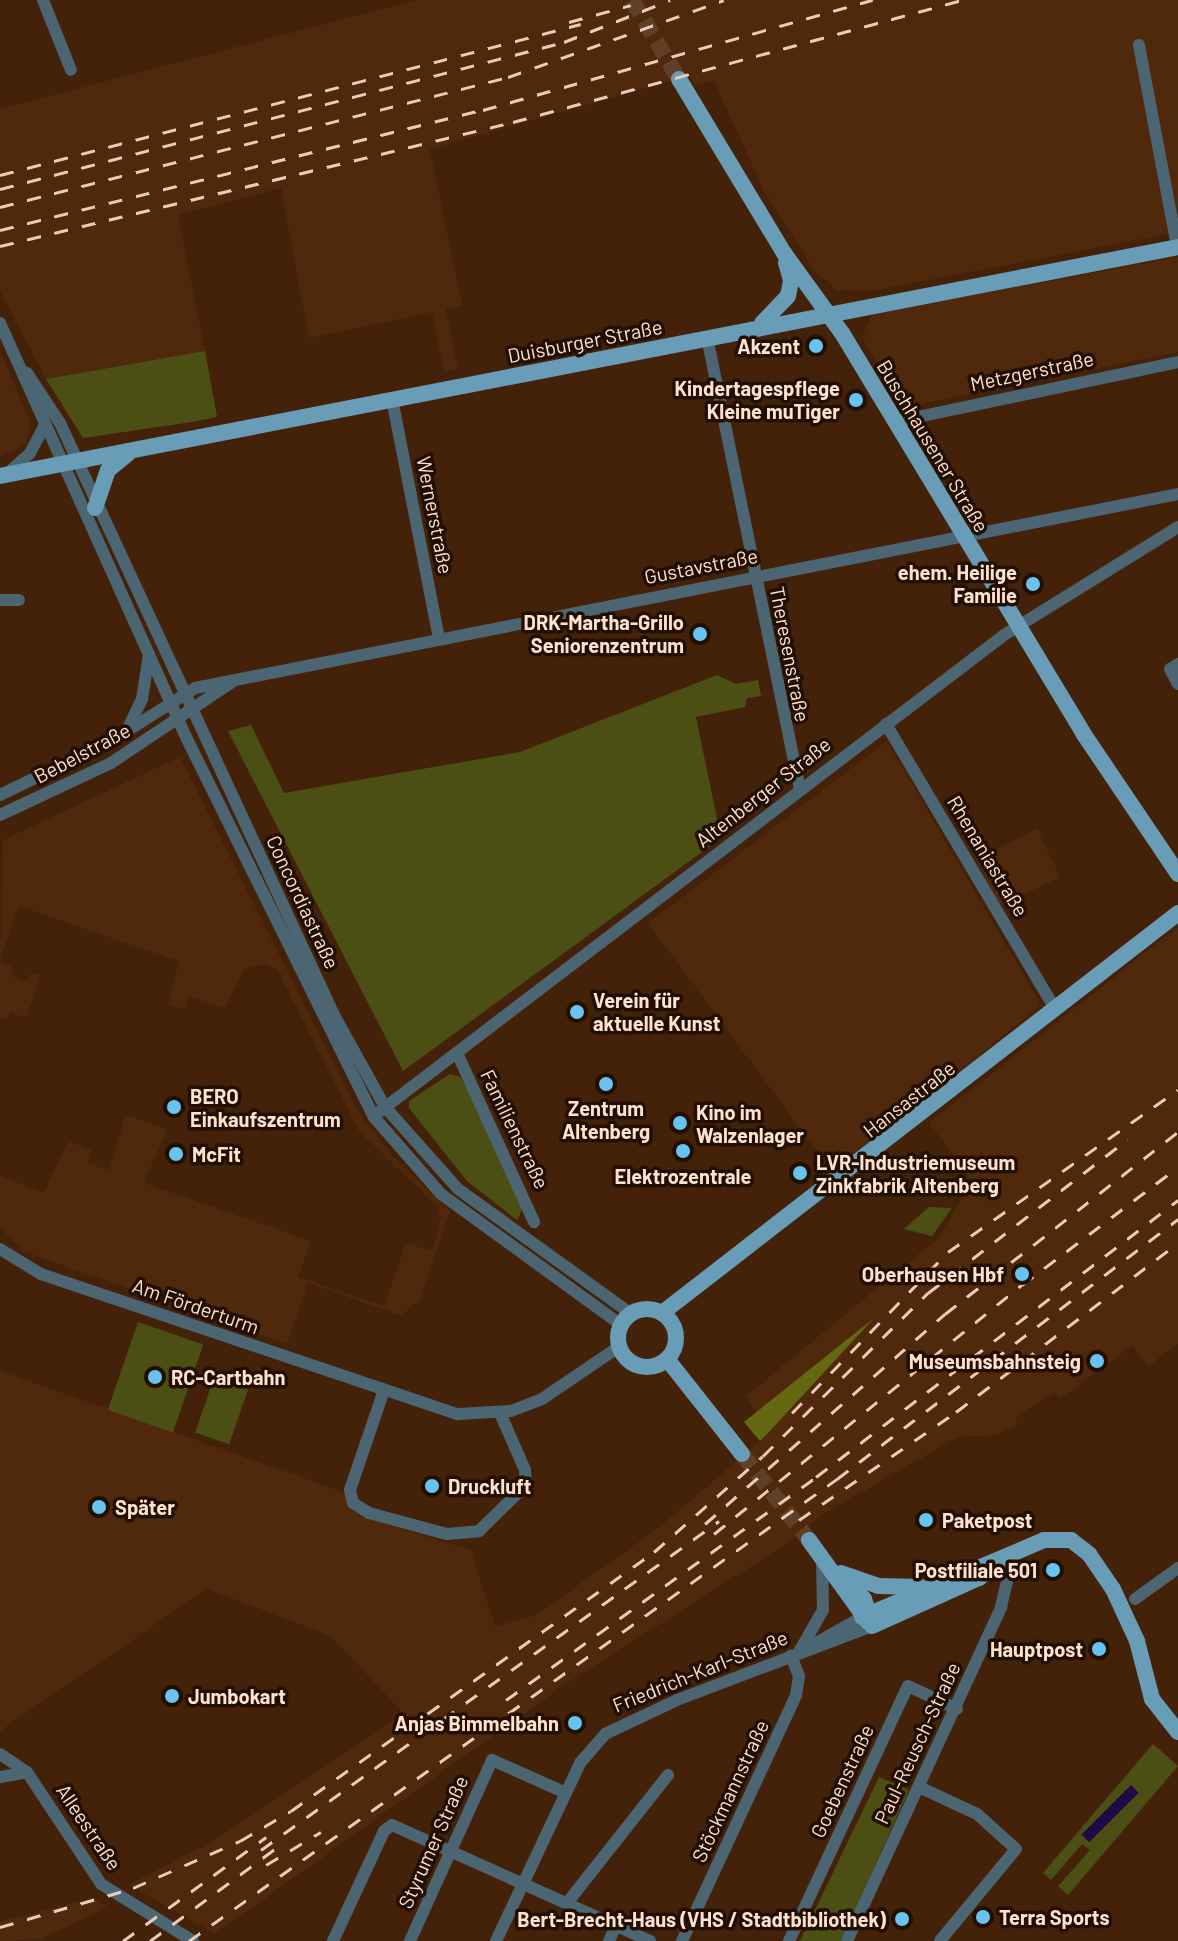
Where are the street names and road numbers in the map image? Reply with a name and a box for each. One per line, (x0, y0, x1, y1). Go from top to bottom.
street label: Duisburger Straße (506, 314, 664, 368)
street label: Metzgerstraße (968, 346, 1096, 396)
street label: Buschhausener Straße (872, 356, 994, 536)
street label: Wernerstraße (412, 454, 458, 576)
street label: Gustavstraße (642, 543, 760, 589)
street label: Theresenstraße (765, 584, 815, 724)
street label: Bebelstraße (30, 718, 134, 788)
street label: Altenberger Straße (691, 732, 835, 852)
street label: Rhenaniastraße (942, 791, 1034, 921)
street label: Concordiastraße (262, 831, 344, 973)
street label: Hansastraße (858, 1056, 960, 1142)
street label: Familienstraße (476, 1065, 554, 1193)
street label: Am Förderturm (130, 1273, 262, 1339)
street label: Friedrich-Karl-Straße (609, 1625, 791, 1717)
street label: Paul-Reusch-Straße (869, 1658, 965, 1828)
street label: Stöckmannstraße (687, 1716, 773, 1866)
street label: Goebenstraße (805, 1721, 879, 1841)
street label: Styrumer Straße (393, 1772, 473, 1912)
street label: Alleestraße (51, 1779, 127, 1875)

